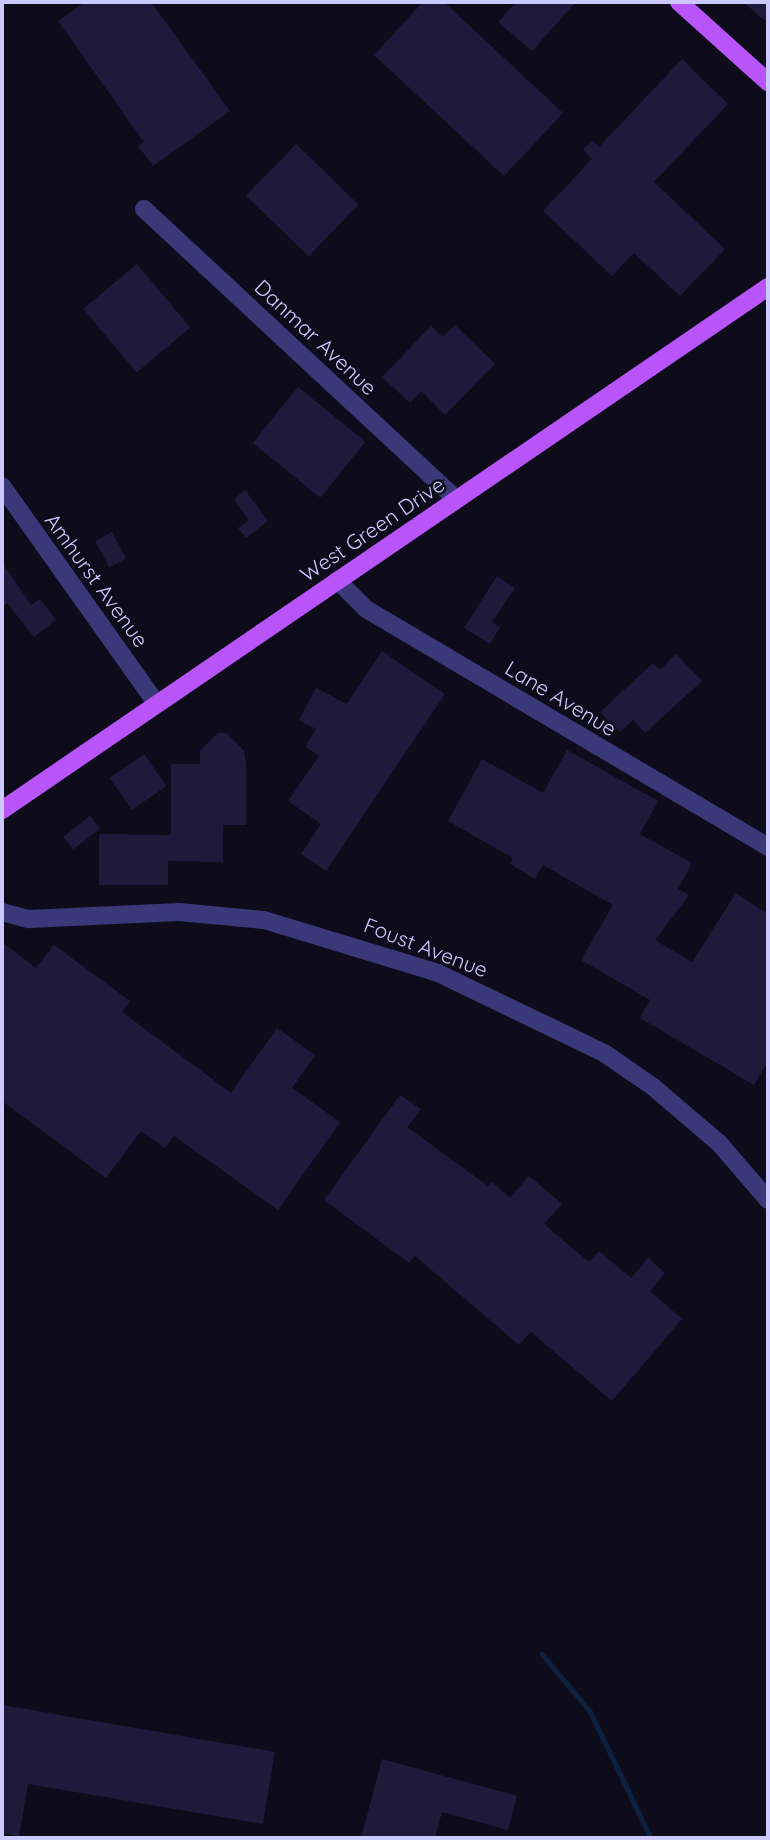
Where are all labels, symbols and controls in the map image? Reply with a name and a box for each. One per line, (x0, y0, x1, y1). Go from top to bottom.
street label: Danmar Avenue (250, 274, 382, 400)
street label: West Green Drive (295, 471, 449, 587)
street label: Amhurst Avenue (40, 508, 154, 652)
street label: Lane Avenue (501, 655, 621, 741)
street label: Foust Avenue (360, 912, 492, 982)

